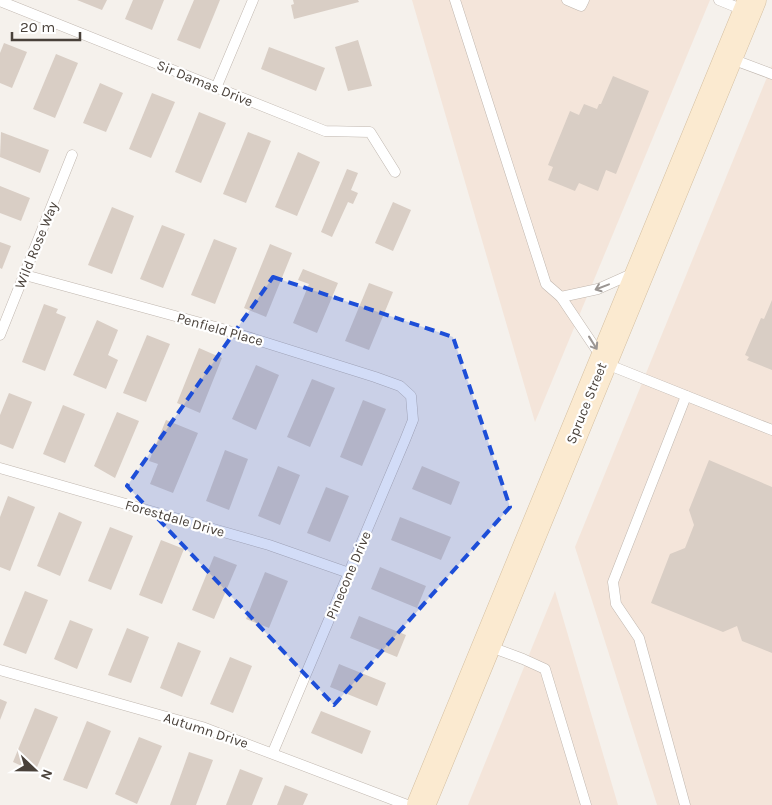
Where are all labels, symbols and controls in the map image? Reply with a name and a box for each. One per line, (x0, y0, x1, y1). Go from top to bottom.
scale bar (12, 10, 80, 42)
text: 20 m (20, 18, 55, 36)
street label: Sir Damas Drive (154, 56, 255, 110)
street label: Wild Rose Way (11, 199, 62, 291)
one-way arrow (595, 282, 610, 292)
street label: Penfield Place (175, 309, 265, 350)
one-way arrow (588, 335, 598, 349)
street label: Spruce Street (562, 360, 611, 446)
street label: Forestdale Drive (123, 496, 227, 541)
street label: Pinecone Drive (322, 529, 375, 622)
street label: Autumn Drive (161, 709, 250, 752)
north arrow (10, 745, 60, 795)
text: N (37, 767, 56, 783)

